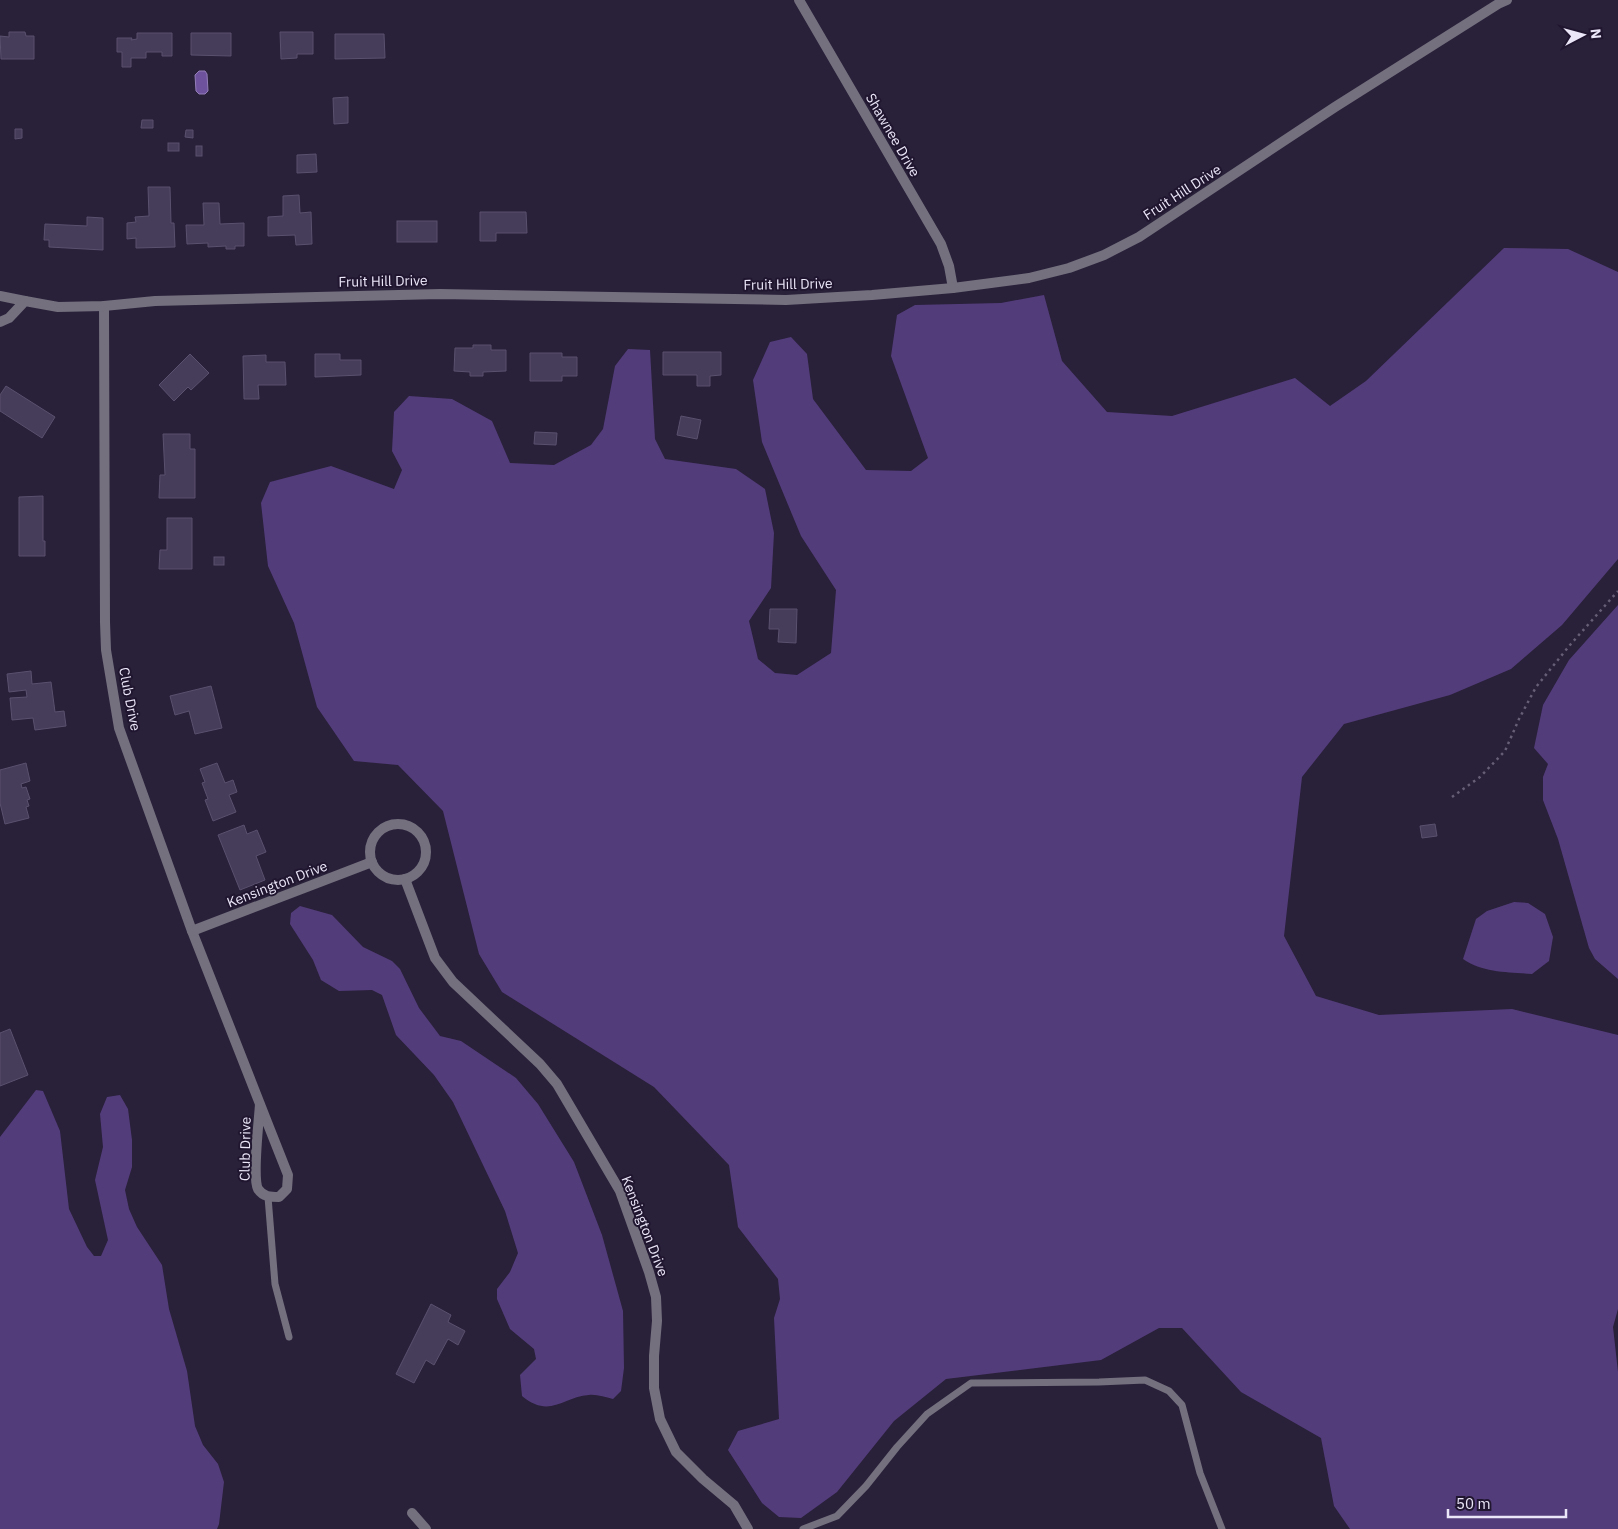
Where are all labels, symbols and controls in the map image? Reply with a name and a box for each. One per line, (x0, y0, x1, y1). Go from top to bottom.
north arrow (1558, 10, 1608, 60)
text: N (1586, 28, 1605, 40)
street label: Shawnee Drive (862, 90, 924, 180)
street label: Fruit Hill Drive (1140, 160, 1225, 224)
street label: Fruit Hill Drive (338, 271, 428, 291)
street label: Fruit Hill Drive (743, 274, 833, 294)
street label: Club Drive (115, 666, 145, 733)
street label: Kensington Drive (224, 856, 330, 911)
street label: Club Drive (235, 1116, 255, 1181)
street label: Kensington Drive (618, 1173, 673, 1279)
scale bar (1448, 1486, 1566, 1518)
text: 50 m (1456, 1494, 1491, 1513)

